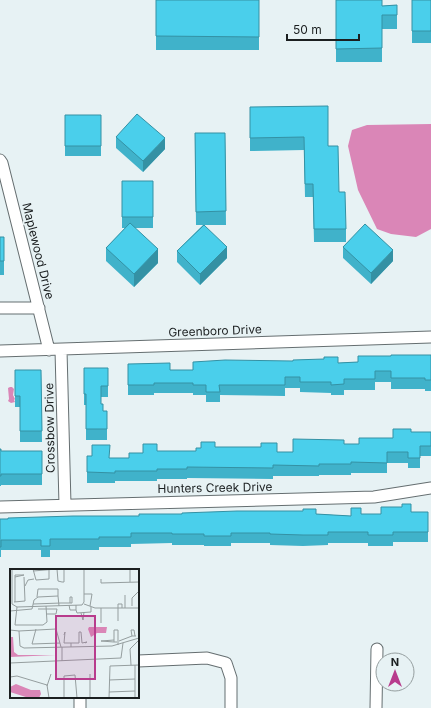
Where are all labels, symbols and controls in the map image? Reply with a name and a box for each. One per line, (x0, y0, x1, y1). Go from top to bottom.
scale bar (287, 16, 359, 42)
text: 50 m (293, 22, 322, 37)
street label: Maplewood Drive (19, 201, 58, 301)
street label: Greenboro Drive (168, 321, 262, 340)
street label: Crossbow Drive (41, 383, 58, 473)
street label: Hunters Creek Drive (157, 479, 273, 496)
inset map (10, 569, 139, 698)
north arrow (375, 652, 415, 692)
text: N (391, 655, 399, 669)

